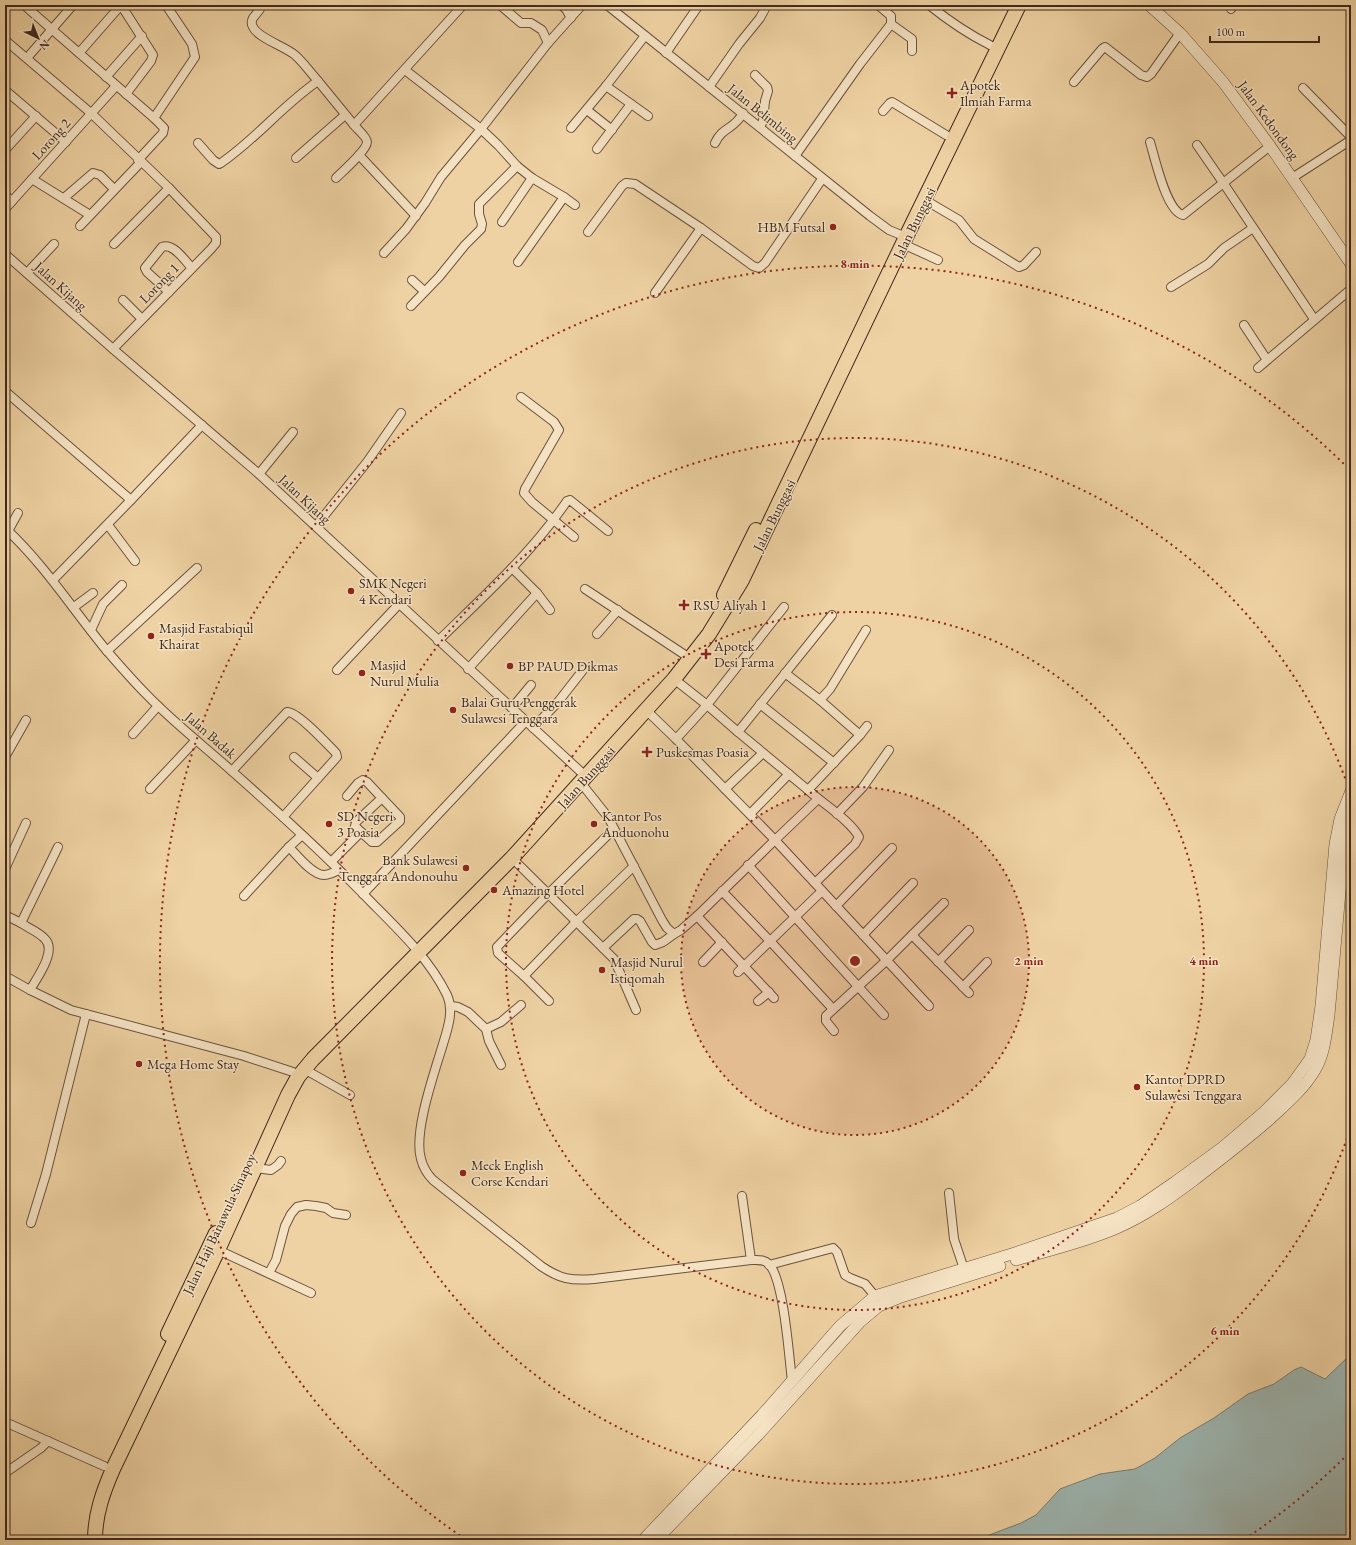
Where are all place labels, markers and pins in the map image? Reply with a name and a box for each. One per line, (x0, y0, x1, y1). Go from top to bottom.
place label: Apotek Ilmiah Farma (959, 76, 1032, 110)
marker: Apotek Ilmiah Farma (947, 88, 957, 98)
place label: HBM Futsal (758, 218, 826, 236)
marker: HBM Futsal (828, 222, 838, 232)
place label: SMK Negeri 4 Kendari (359, 574, 427, 608)
marker: SMK Negeri 4 Kendari (346, 586, 356, 596)
place label: RSU Aliyah 1 (693, 596, 767, 614)
marker: RSU Aliyah 1 (678, 599, 690, 611)
place label: Masjid Fastabiqul Khairat (159, 619, 254, 653)
marker: Masjid Fastabiqul Khairat (146, 631, 156, 641)
place label: Apotek Desi Farma (713, 637, 775, 671)
marker: Apotek Desi Farma (701, 649, 711, 659)
place label: Masjid Nurul Mulia (370, 656, 439, 690)
place label: BP PAUD Dikmas (518, 657, 619, 675)
marker: BP PAUD Dikmas (505, 661, 515, 671)
marker: Masjid Nurul Mulia (357, 668, 367, 678)
place label: Balai Guru Penggerak Sulawesi Tenggara (461, 693, 577, 727)
marker: Balai Guru Penggerak Sulawesi Tenggara (448, 705, 458, 715)
place label: Puskesmas Poasia (656, 743, 749, 761)
marker: Puskesmas Poasia (641, 746, 653, 758)
place label: SD Negeri 3 Poasia (337, 807, 394, 841)
place label: Kantor Pos Anduonohu (601, 807, 670, 841)
marker: SD Negeri 3 Poasia (324, 819, 334, 829)
marker: Kantor Pos Anduonohu (589, 819, 599, 829)
place label: Bank Sulawesi Tenggara Andonouhu (339, 851, 459, 885)
marker: Bank Sulawesi Tenggara Andonouhu (461, 863, 471, 873)
place label: Amazing Hotel (501, 881, 585, 899)
marker: Amazing Hotel (489, 885, 499, 895)
place label: Masjid Nurul Istiqomah (610, 953, 683, 987)
centre of rings (848, 954, 862, 968)
marker: Masjid Nurul Istiqomah (597, 965, 607, 975)
place label: Mega Home Stay (147, 1055, 240, 1073)
marker: Mega Home Stay (134, 1059, 144, 1069)
place label: Kantor DPRD Sulawesi Tenggara (1145, 1070, 1242, 1104)
marker: Kantor DPRD Sulawesi Tenggara (1132, 1082, 1142, 1092)
place label: Meck English Corse Kendari (471, 1156, 549, 1190)
marker: Meck English Corse Kendari (458, 1168, 468, 1178)

